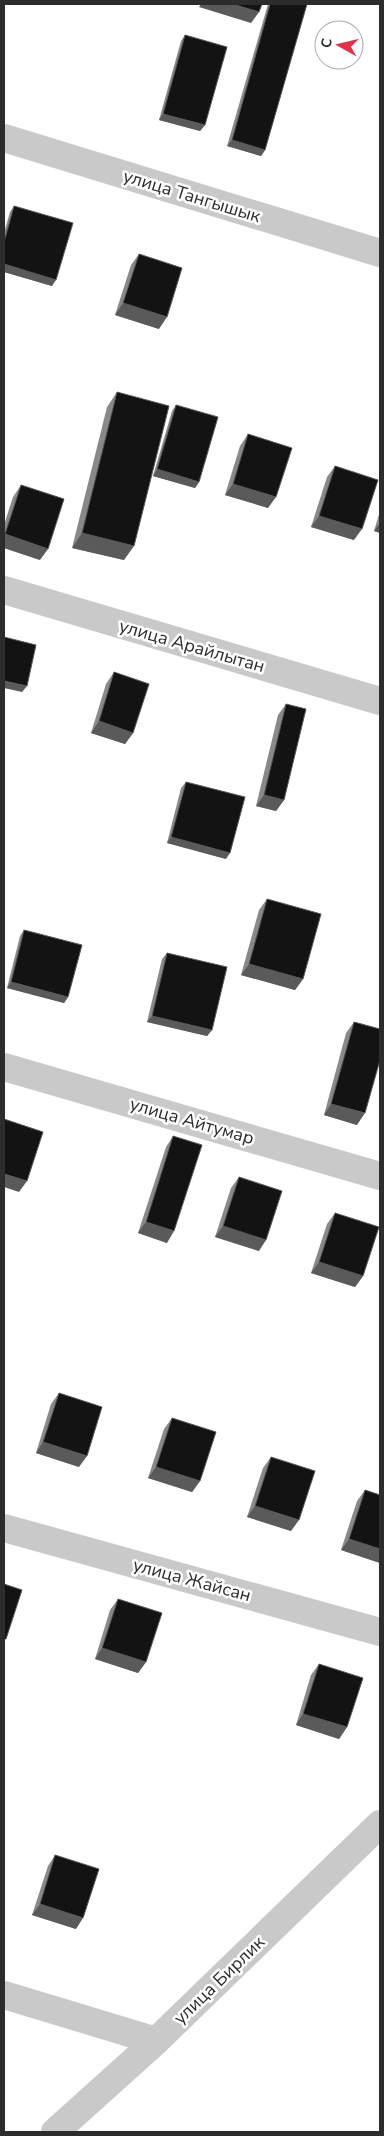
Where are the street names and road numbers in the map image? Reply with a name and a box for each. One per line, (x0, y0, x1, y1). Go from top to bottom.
street label: улица Тангышык (120, 164, 264, 228)
street label: улица Арайлытан (116, 614, 268, 678)
street label: улица Айтумар (127, 1092, 257, 1150)
street label: улица Жайсан (130, 1553, 254, 1607)
street label: улица Бирлик (168, 1930, 270, 2030)

